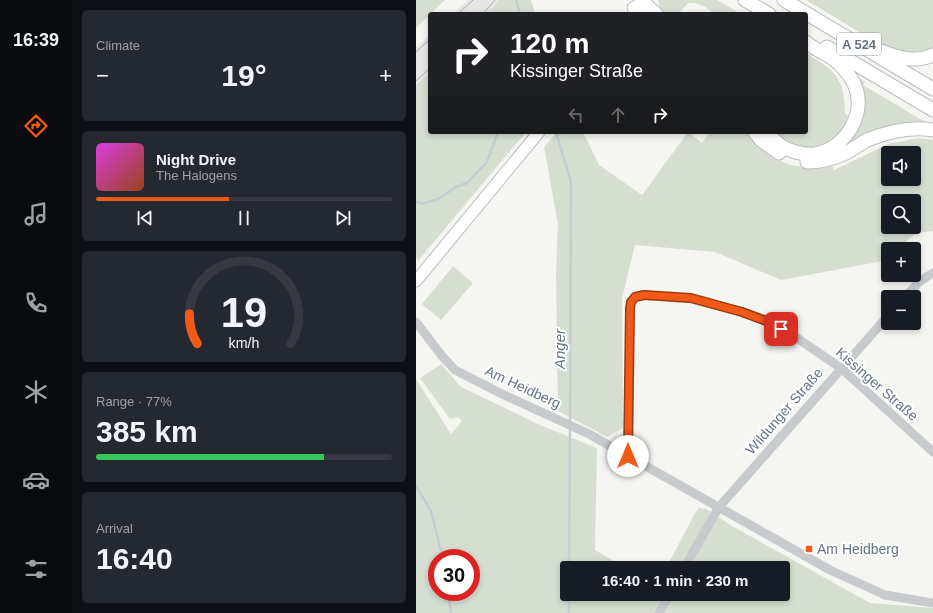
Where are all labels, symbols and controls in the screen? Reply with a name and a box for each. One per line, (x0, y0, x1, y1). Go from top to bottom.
icon: right (444, 28, 496, 80)
text: 120 m (510, 28, 589, 59)
text: 16:39 (13, 30, 59, 50)
road number: A 524 (837, 33, 881, 55)
text: Climate (96, 38, 140, 53)
text: 19° (221, 59, 267, 92)
text: Kissinger Straße (510, 61, 643, 81)
text: − (96, 63, 109, 88)
text: + (379, 63, 392, 88)
icon: left (565, 104, 587, 126)
icon: ahead (607, 104, 629, 126)
icon: right (649, 104, 671, 126)
icon: directions (22, 112, 50, 140)
map controls (881, 146, 921, 330)
button: sound (881, 146, 921, 186)
text: Night Drive (156, 151, 236, 168)
text: The Halogens (156, 168, 237, 183)
button: search (881, 194, 921, 234)
icon: music (22, 200, 50, 228)
icon: previous (134, 207, 156, 229)
icon: pause (233, 207, 255, 229)
icon: next (332, 207, 354, 229)
button: + (881, 242, 921, 282)
icon: phone (22, 289, 50, 317)
text: 19 (221, 289, 267, 336)
button: − (881, 290, 921, 330)
pin (764, 312, 798, 346)
icon: arrive (770, 318, 792, 340)
water label: Anger (551, 328, 568, 370)
text: km/h (229, 335, 260, 351)
street label: Kissinger Straße (833, 344, 921, 424)
street label: Am Heidberg (483, 362, 563, 412)
street label: Wildunger Straße (742, 364, 826, 457)
icon: climate (22, 378, 50, 406)
text: Range · 77% (96, 394, 172, 409)
text: 385 km (96, 415, 198, 448)
position arrow (607, 435, 649, 477)
icon: car (22, 466, 50, 494)
text: Arrival (96, 521, 133, 536)
place label: Am Heidberg (817, 541, 899, 557)
text: 16:40 (96, 542, 173, 575)
marker: Am Heidberg (804, 544, 814, 554)
speed limit sign: 30 (428, 549, 480, 601)
icon: filters (22, 555, 50, 583)
text: 16:40 · 1 min · 230 m (602, 572, 748, 589)

